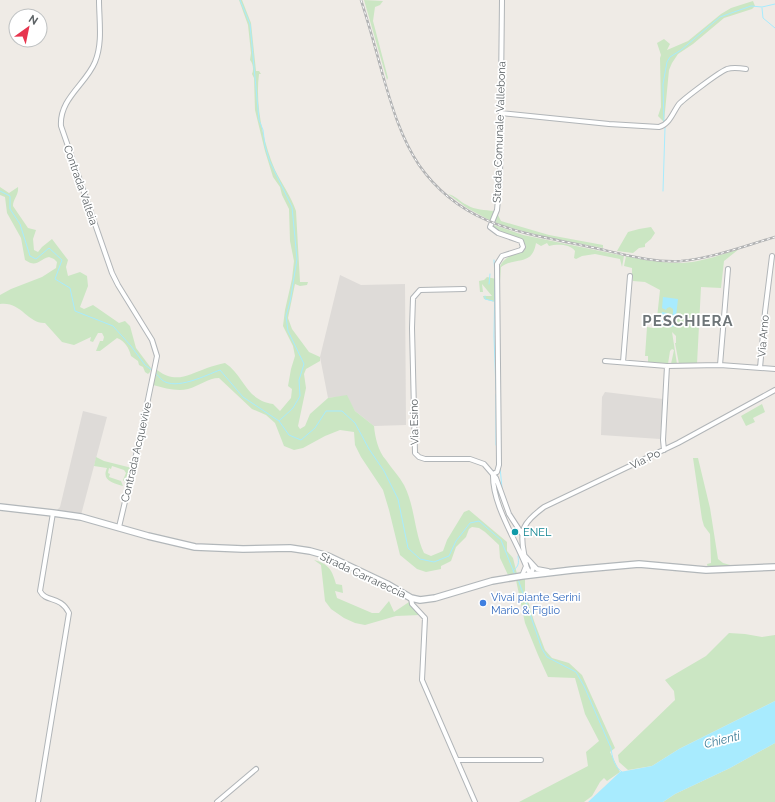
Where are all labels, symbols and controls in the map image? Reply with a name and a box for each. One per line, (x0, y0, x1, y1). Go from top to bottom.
north arrow (8, 8, 48, 48)
text: N (26, 12, 40, 28)
street label: Strada Comunale Vallebona (491, 61, 508, 203)
street label: Contrada Valteia (61, 144, 100, 227)
district label: PESCHIERA (642, 312, 734, 330)
street label: Via Arno (755, 314, 772, 358)
street label: Via Esino (408, 398, 421, 445)
street label: Contrada Acquevive (119, 400, 154, 504)
street label: Via Po (628, 446, 663, 472)
place label: ENEL (523, 526, 552, 539)
marker: ENEL (510, 527, 520, 537)
street label: Strada Carrareccia (318, 550, 408, 601)
place label: Vivai piante Serini Mario & Figlio (491, 591, 580, 617)
marker: Vivai piante Serini Mario & Figlio (478, 598, 488, 608)
water label: Chienti (703, 729, 742, 751)

